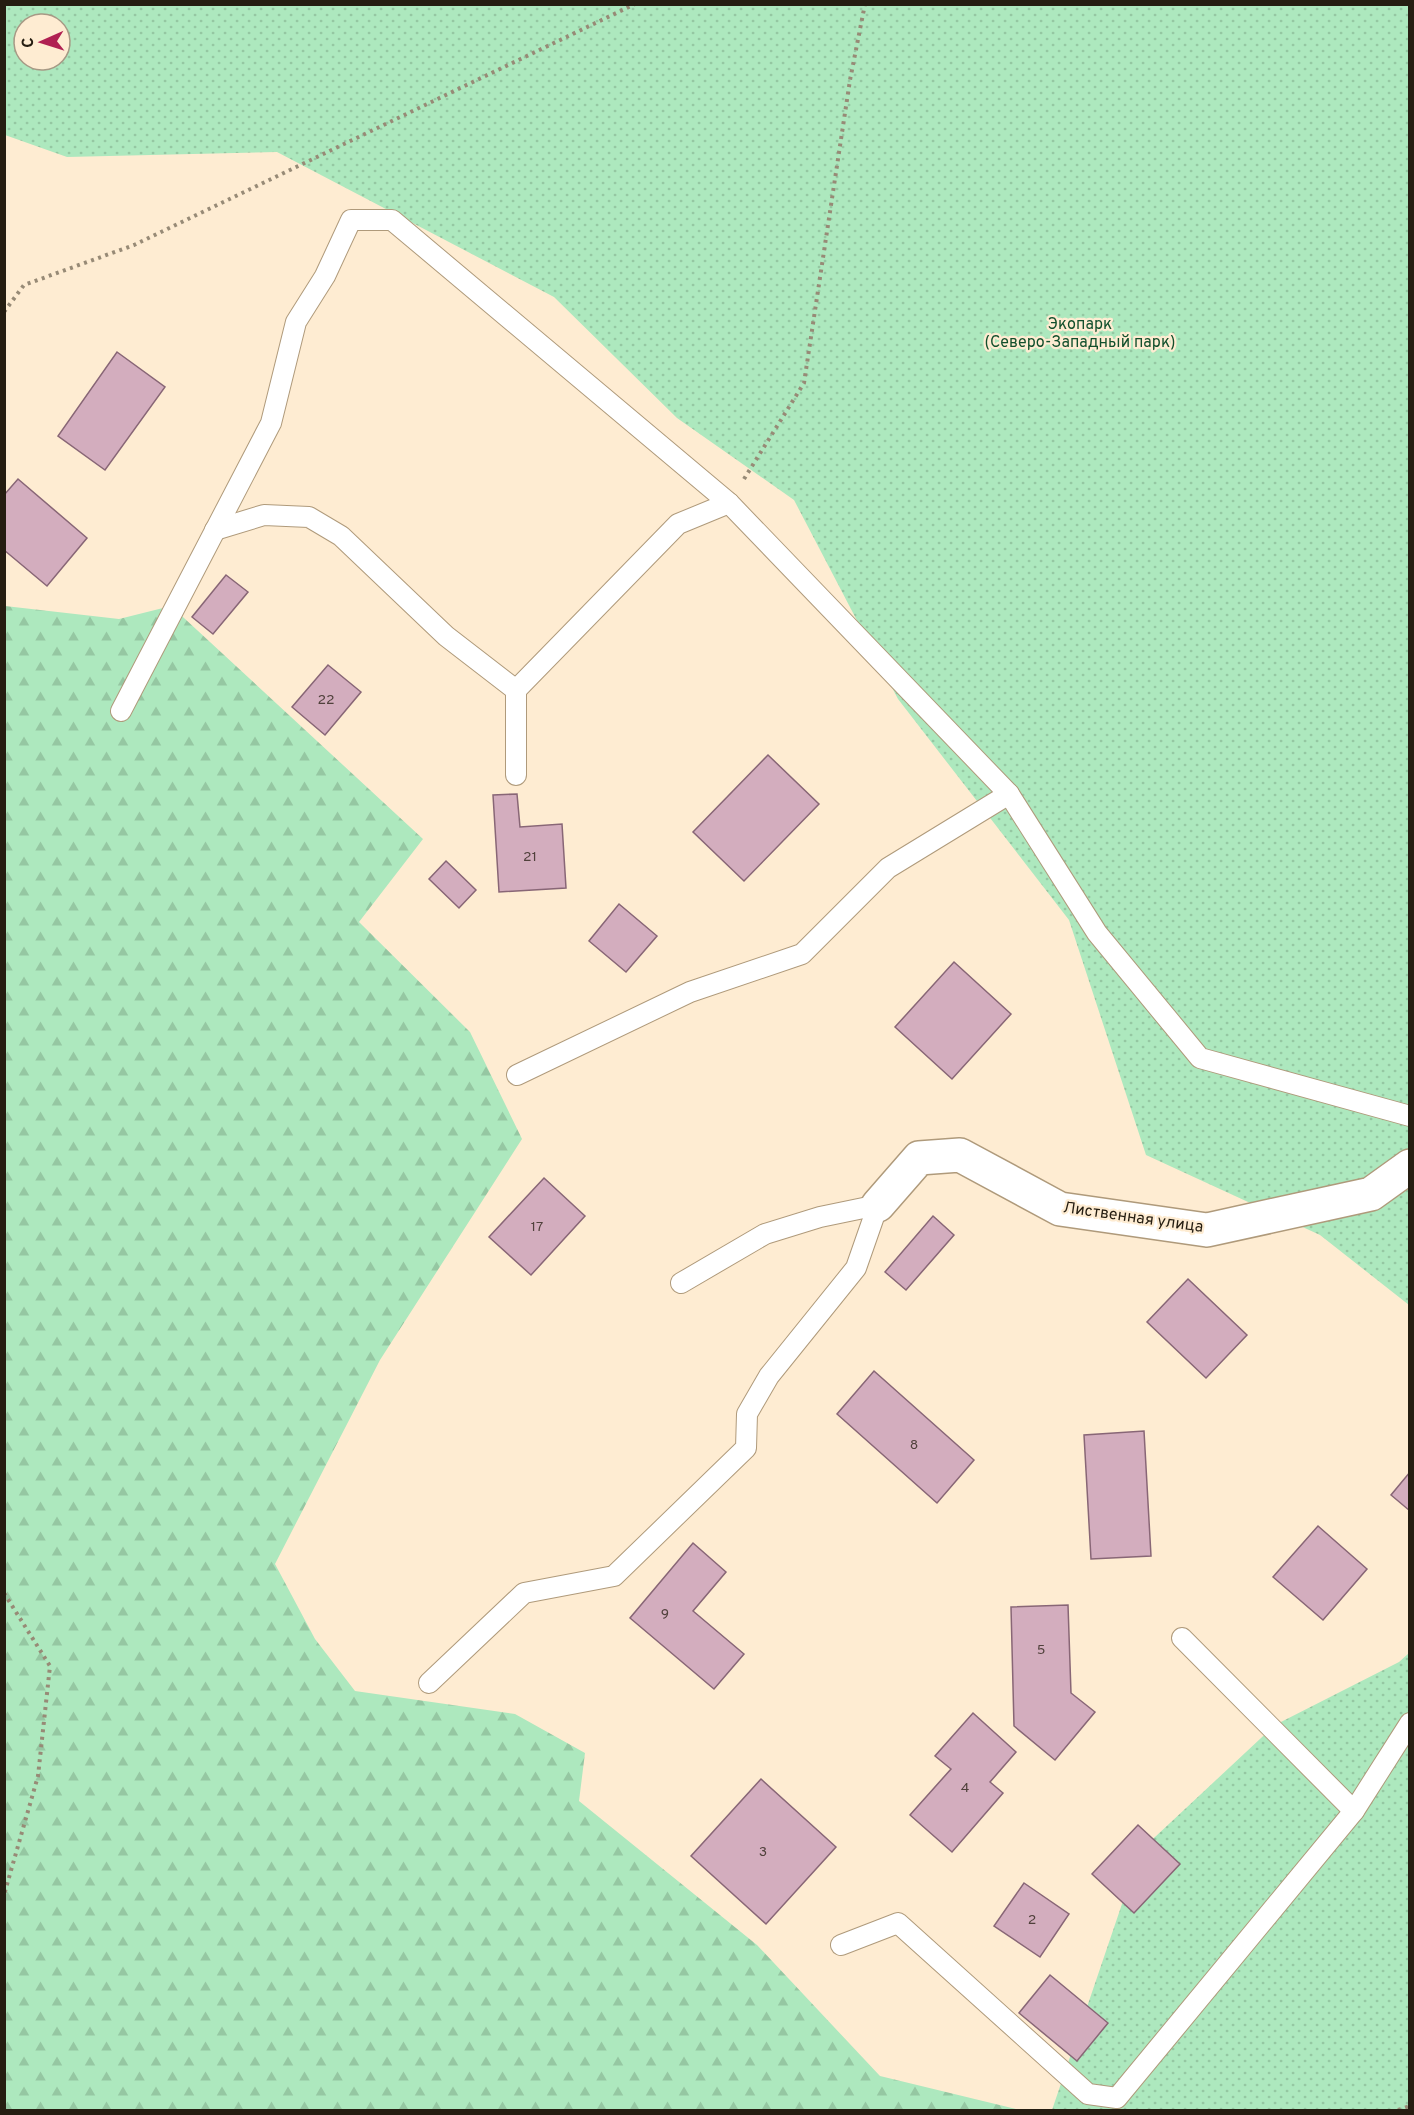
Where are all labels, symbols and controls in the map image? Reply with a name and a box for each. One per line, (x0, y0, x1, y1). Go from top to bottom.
north arrow (12, 12, 72, 72)
text: С (19, 37, 39, 48)
park label: Экопарк (Северо-Западный парк) (984, 315, 1176, 353)
house number: 22 (317, 692, 335, 709)
house number: 21 (523, 849, 537, 866)
street label: Лиственная улица (1062, 1198, 1204, 1238)
house number: 17 (531, 1219, 543, 1236)
house number: 8 (910, 1437, 918, 1454)
house number: 9 (661, 1606, 669, 1623)
house number: 5 (1037, 1642, 1045, 1659)
house number: 4 (961, 1780, 969, 1797)
house number: 3 (759, 1844, 767, 1861)
house number: 2 (1028, 1912, 1036, 1929)

